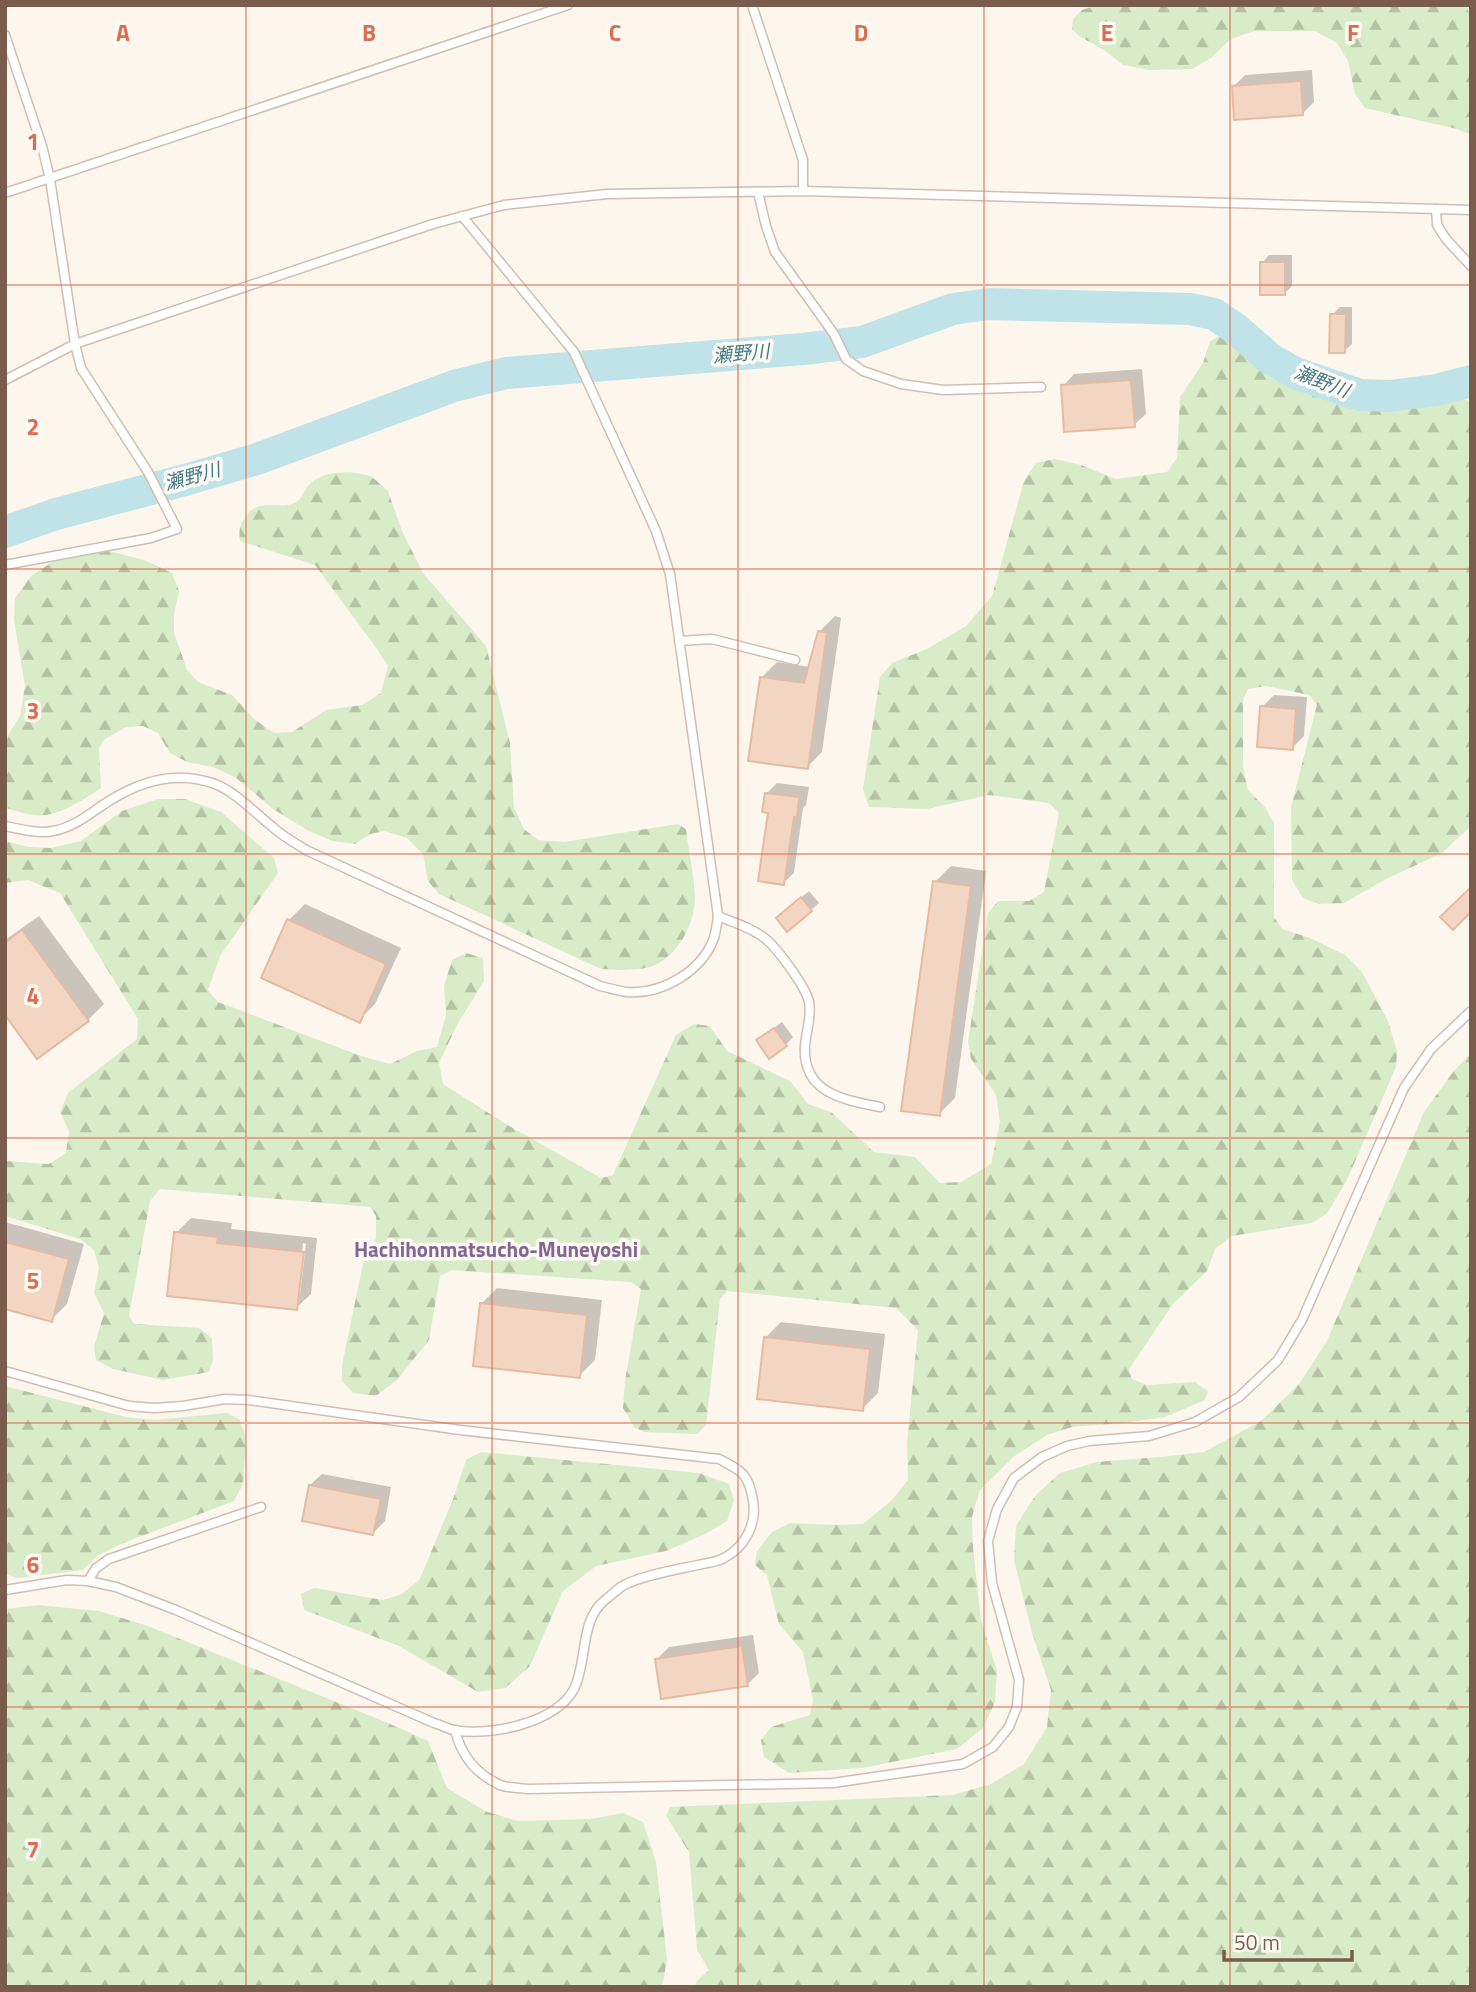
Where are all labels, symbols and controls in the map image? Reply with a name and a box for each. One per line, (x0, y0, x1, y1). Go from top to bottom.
text: A (116, 15, 130, 50)
text: B (362, 15, 376, 50)
text: C (609, 15, 621, 50)
text: D (854, 15, 868, 50)
text: E (1101, 15, 1113, 50)
text: F (1347, 15, 1359, 50)
text: 1 (27, 124, 39, 159)
water label: 瀬野川 (711, 335, 773, 369)
water label: 瀬野川 (1290, 357, 1356, 405)
text: 2 (27, 409, 39, 444)
water label: 瀬野川 (161, 454, 225, 497)
text: 3 (27, 693, 39, 728)
text: 4 (27, 978, 39, 1013)
district label: Hachihonmatsucho-Muneyoshi (354, 1233, 638, 1265)
text: 5 (27, 1263, 39, 1298)
text: 6 (27, 1547, 40, 1582)
text: 7 (27, 1832, 39, 1867)
scale bar (1224, 1918, 1352, 1962)
text: 50 m (1234, 1926, 1280, 1958)

